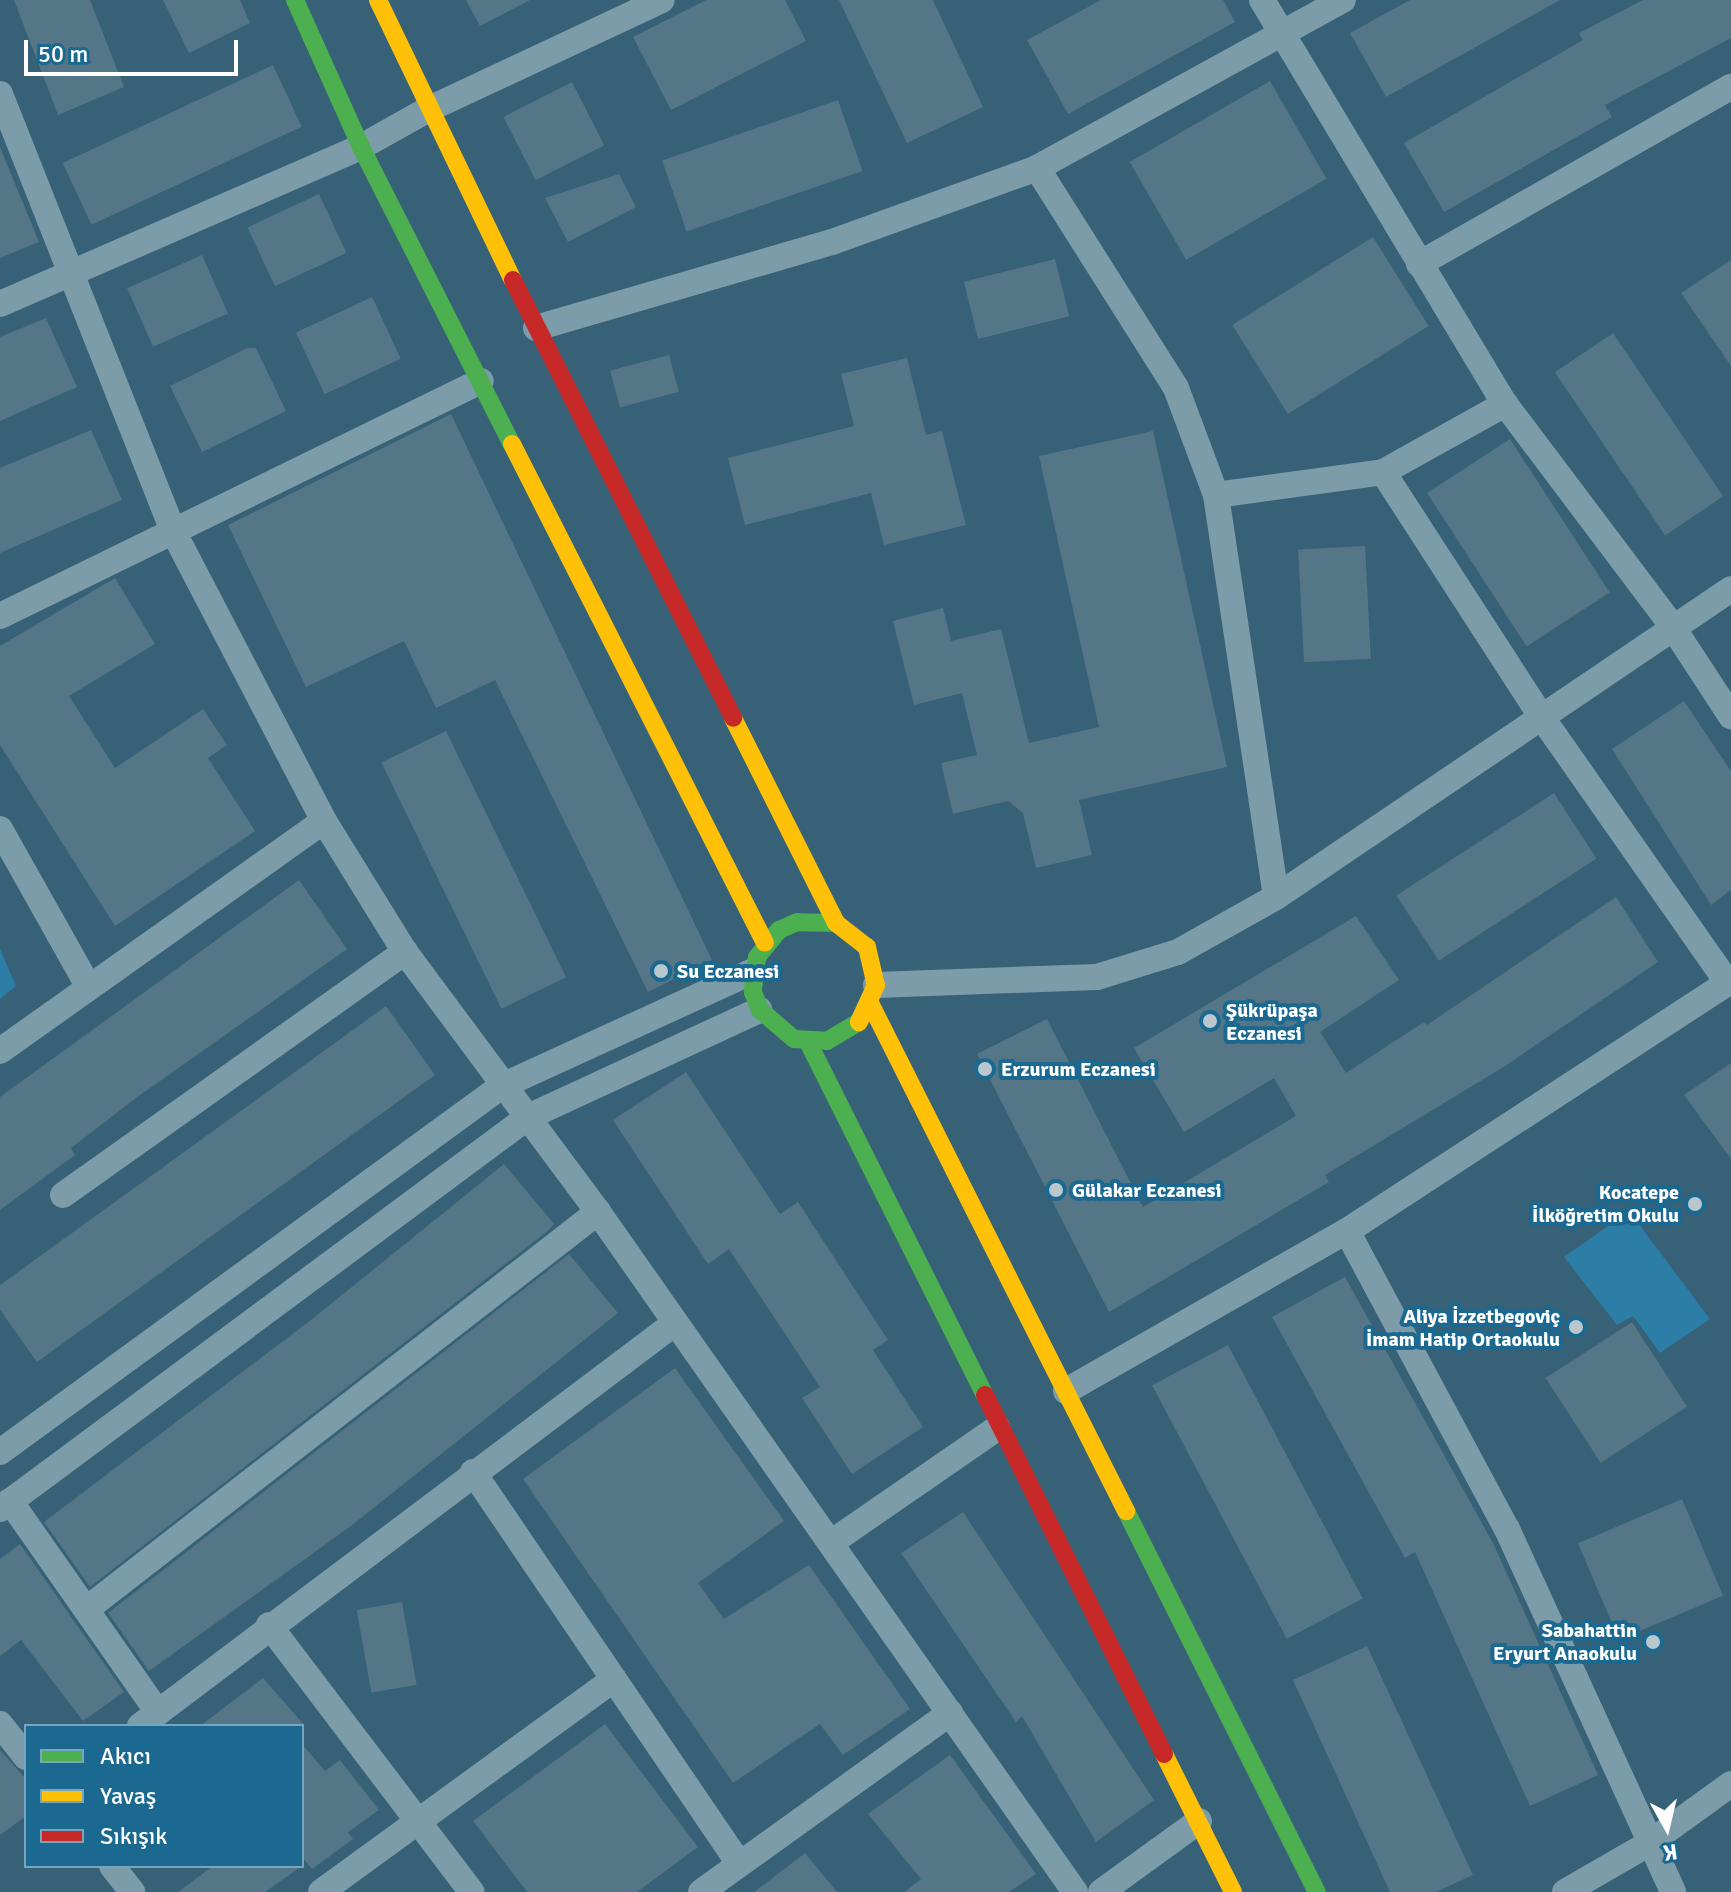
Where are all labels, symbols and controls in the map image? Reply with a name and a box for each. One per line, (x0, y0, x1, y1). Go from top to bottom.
scale bar (28, 24, 242, 74)
text: 50 m (38, 39, 88, 69)
place label: Su Eczanesi (677, 959, 779, 983)
marker: Su Eczanesi (652, 962, 670, 980)
place label: Şükrüpaşa Eczanesi (1226, 998, 1318, 1045)
marker: Şükrüpaşa Eczanesi (1201, 1012, 1219, 1030)
place label: Erzurum Eczanesi (1001, 1057, 1156, 1081)
marker: Erzurum Eczanesi (976, 1060, 994, 1078)
place label: Gülakar Eczanesi (1072, 1178, 1221, 1202)
place label: Kocatepe İlköğretim Okulu (1532, 1180, 1679, 1227)
marker: Gülakar Eczanesi (1047, 1181, 1065, 1199)
marker: Kocatepe İlköğretim Okulu (1686, 1195, 1704, 1213)
place label: Aliya İzzetbegoviç İmam Hatip Ortaokulu (1366, 1304, 1560, 1351)
marker: Aliya İzzetbegoviç İmam Hatip Ortaokulu (1567, 1318, 1585, 1336)
place label: Sabahattin Eryurt Anaokulu (1493, 1618, 1637, 1665)
marker: Sabahattin Eryurt Anaokulu (1644, 1633, 1662, 1651)
legend (24, 1724, 304, 1868)
text: Akıcı (100, 1741, 151, 1771)
text: Yavaş (100, 1781, 156, 1811)
north arrow (1627, 1788, 1707, 1868)
text: Sıkışık (100, 1821, 167, 1851)
text: K (1662, 1838, 1679, 1867)

